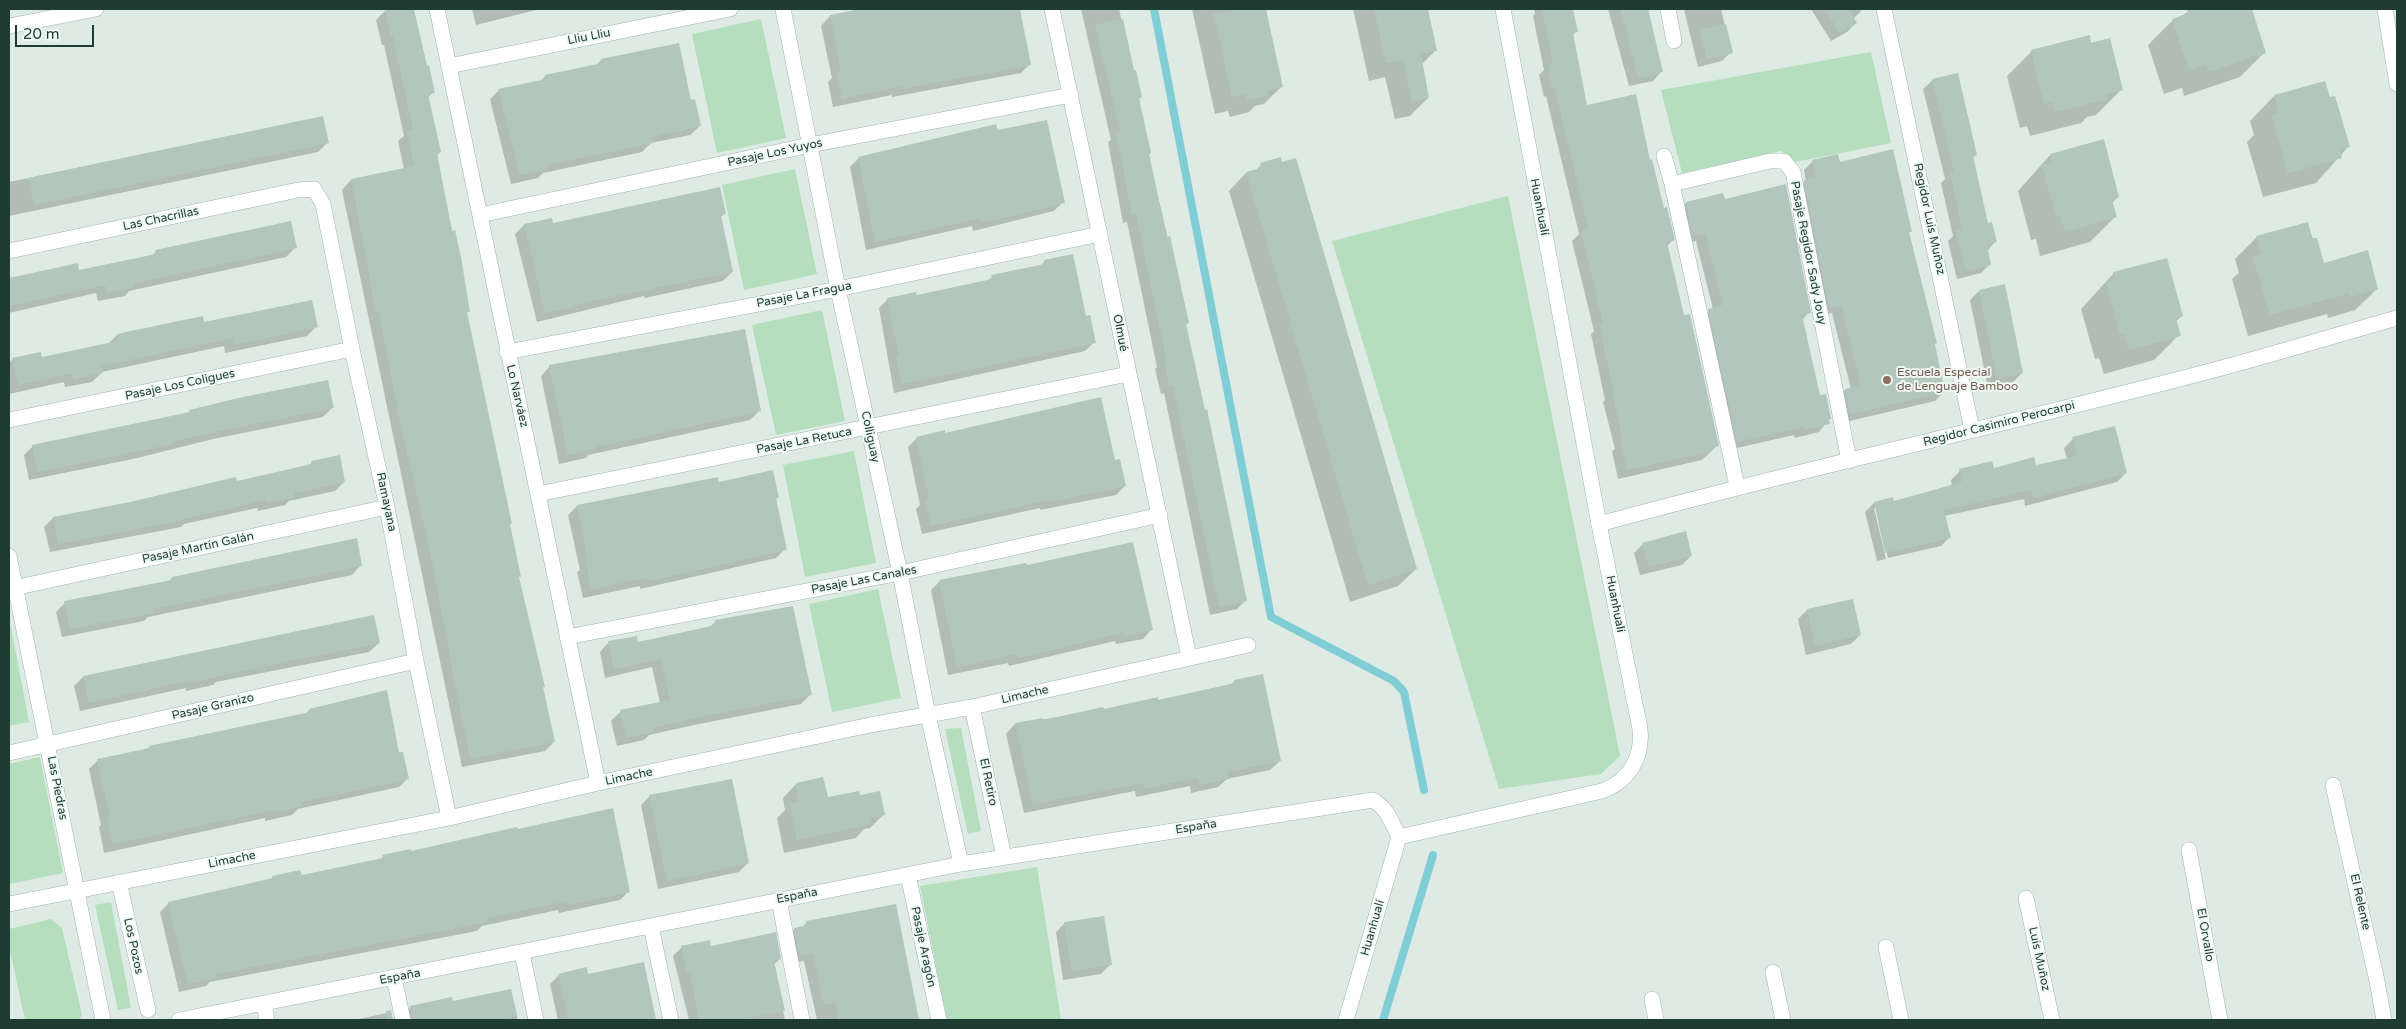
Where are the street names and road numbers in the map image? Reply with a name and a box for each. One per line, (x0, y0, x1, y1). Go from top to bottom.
street label: Lliu Lliu (566, 26, 612, 48)
street label: Pasaje Los Yuyos (726, 136, 824, 170)
street label: Regidor Luis Muñoz (1910, 162, 1948, 276)
street label: Huanhualí (1526, 177, 1552, 237)
street label: Pasaje Regidor Sady Jouy (1787, 180, 1829, 326)
street label: Las Chacrillas (122, 204, 200, 234)
street label: Pasaje La Fragua (755, 279, 853, 311)
street label: Olmué (1109, 313, 1131, 353)
street label: Lo Narváez (503, 363, 531, 429)
street label: Pasaje Los Coligues (124, 366, 236, 404)
street label: Regidor Casimiro Perocarpi (1922, 398, 2076, 450)
street label: Colliguay (858, 410, 882, 464)
street label: Pasaje La Retuca (755, 425, 853, 457)
street label: Ramayana (373, 471, 399, 533)
street label: Pasaje Martín Galán (141, 529, 255, 567)
street label: Pasaje Las Canales (810, 563, 918, 597)
street label: Huanhualí (1602, 574, 1628, 634)
street label: Limache (1000, 683, 1050, 707)
street label: Pasaje Granizo (170, 691, 256, 723)
street label: Las Piedras (44, 755, 70, 821)
street label: El Retiro (976, 757, 1000, 807)
street label: Limache (604, 765, 654, 789)
street label: España (1174, 817, 1218, 837)
street label: Limache (207, 848, 257, 872)
street label: El Relente (2347, 872, 2373, 932)
street label: España (775, 885, 819, 907)
street label: Huanhualí (1358, 898, 1388, 958)
street label: Pasaje Aragón (907, 905, 939, 989)
street label: El Orvallo (2193, 907, 2217, 963)
street label: Los Pozos (120, 916, 146, 976)
street label: Luis Muñoz (2025, 926, 2053, 992)
street label: España (378, 966, 422, 988)

